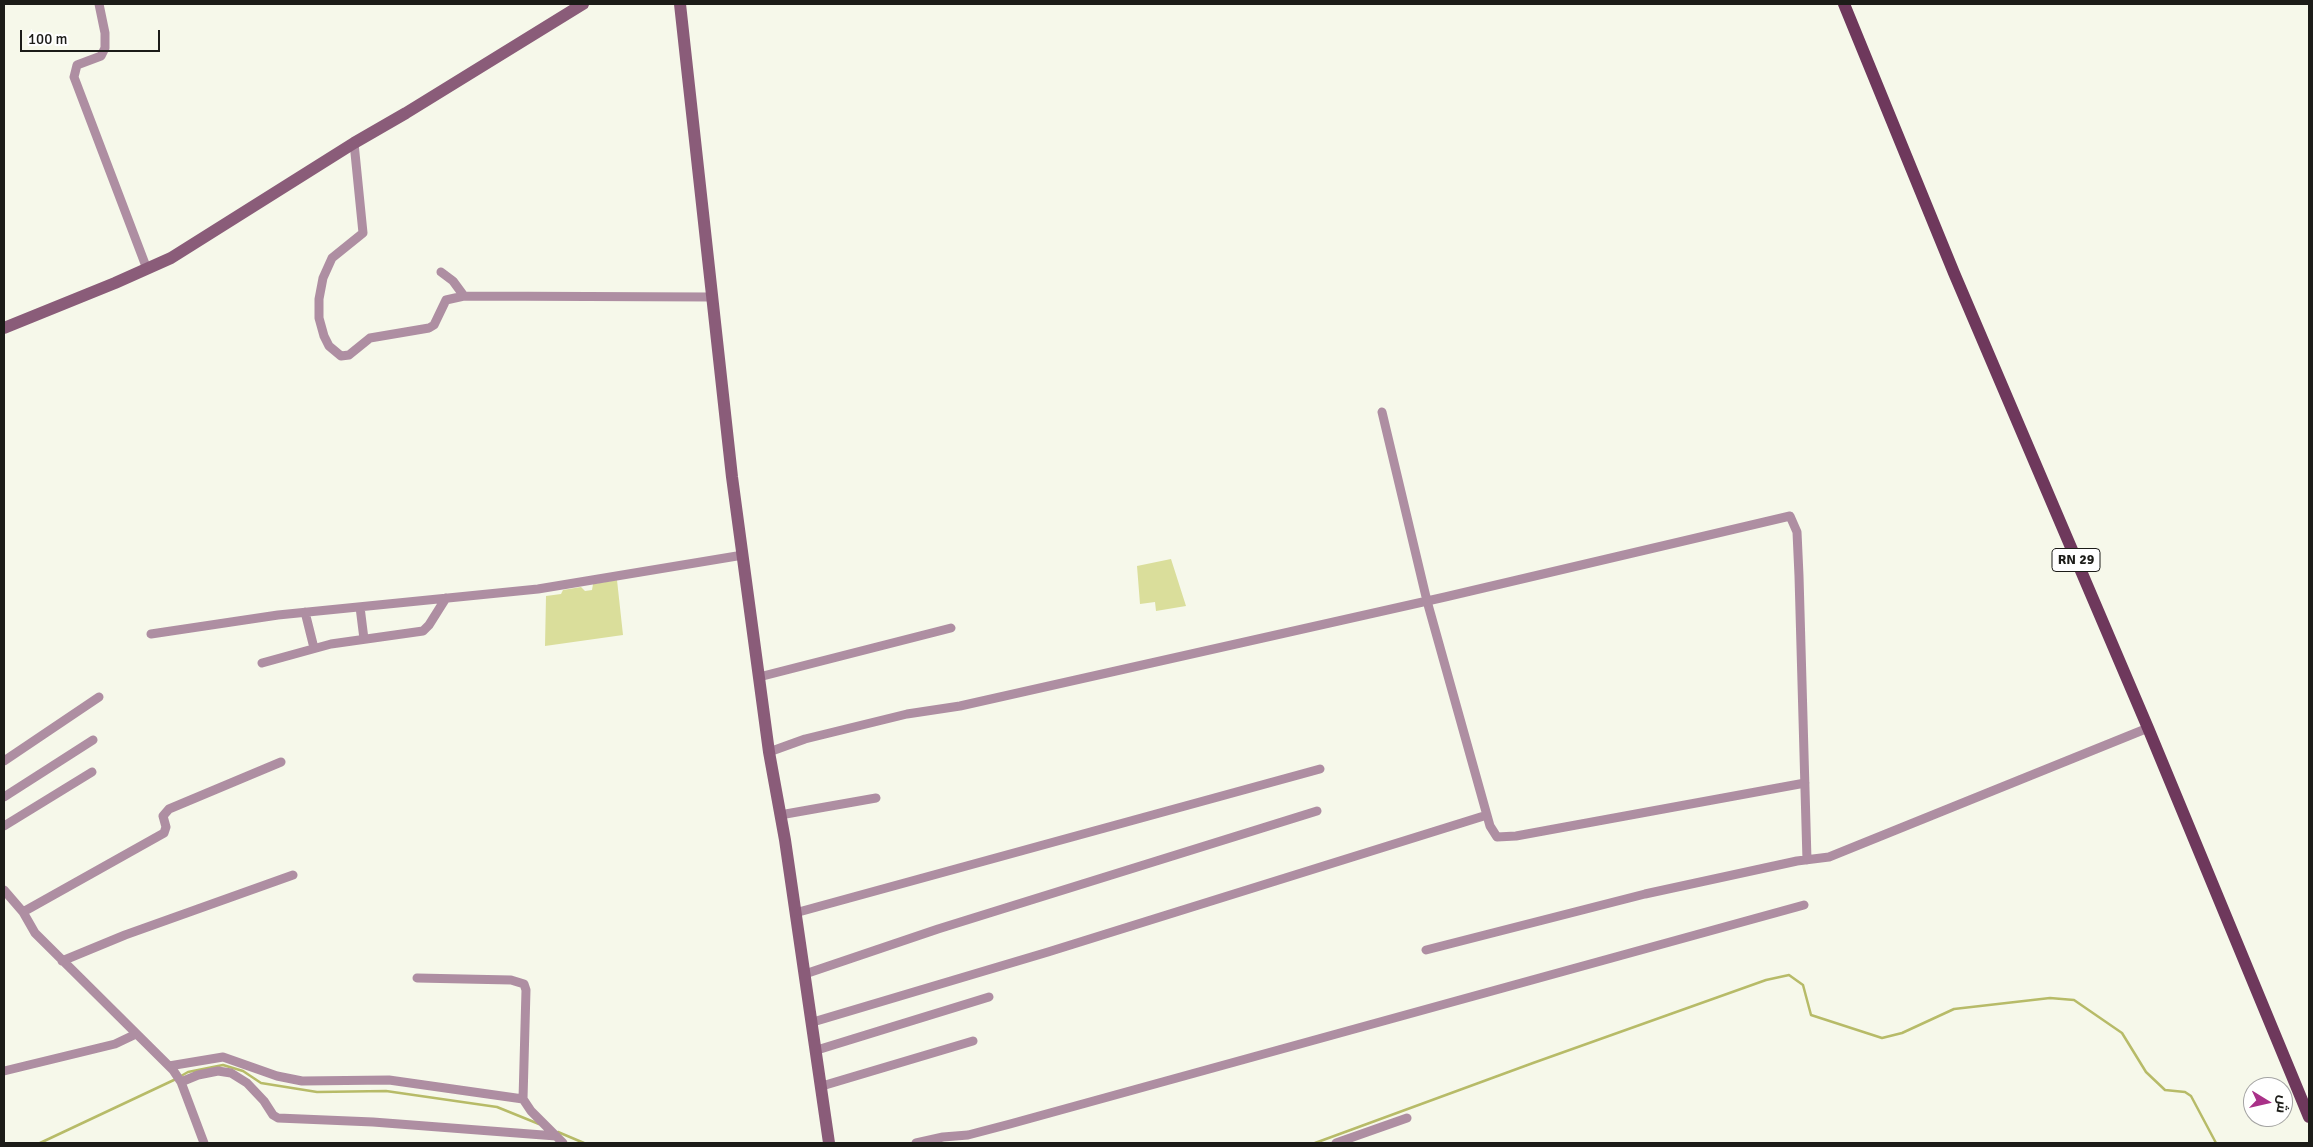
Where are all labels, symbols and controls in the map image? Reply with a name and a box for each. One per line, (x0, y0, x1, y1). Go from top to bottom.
scale bar (22, 20, 162, 52)
text: 100 m (28, 30, 68, 48)
road number: RN 29 (2052, 548, 2100, 572)
north arrow (2243, 1077, 2293, 1127)
text: ش (2273, 1094, 2292, 1114)

